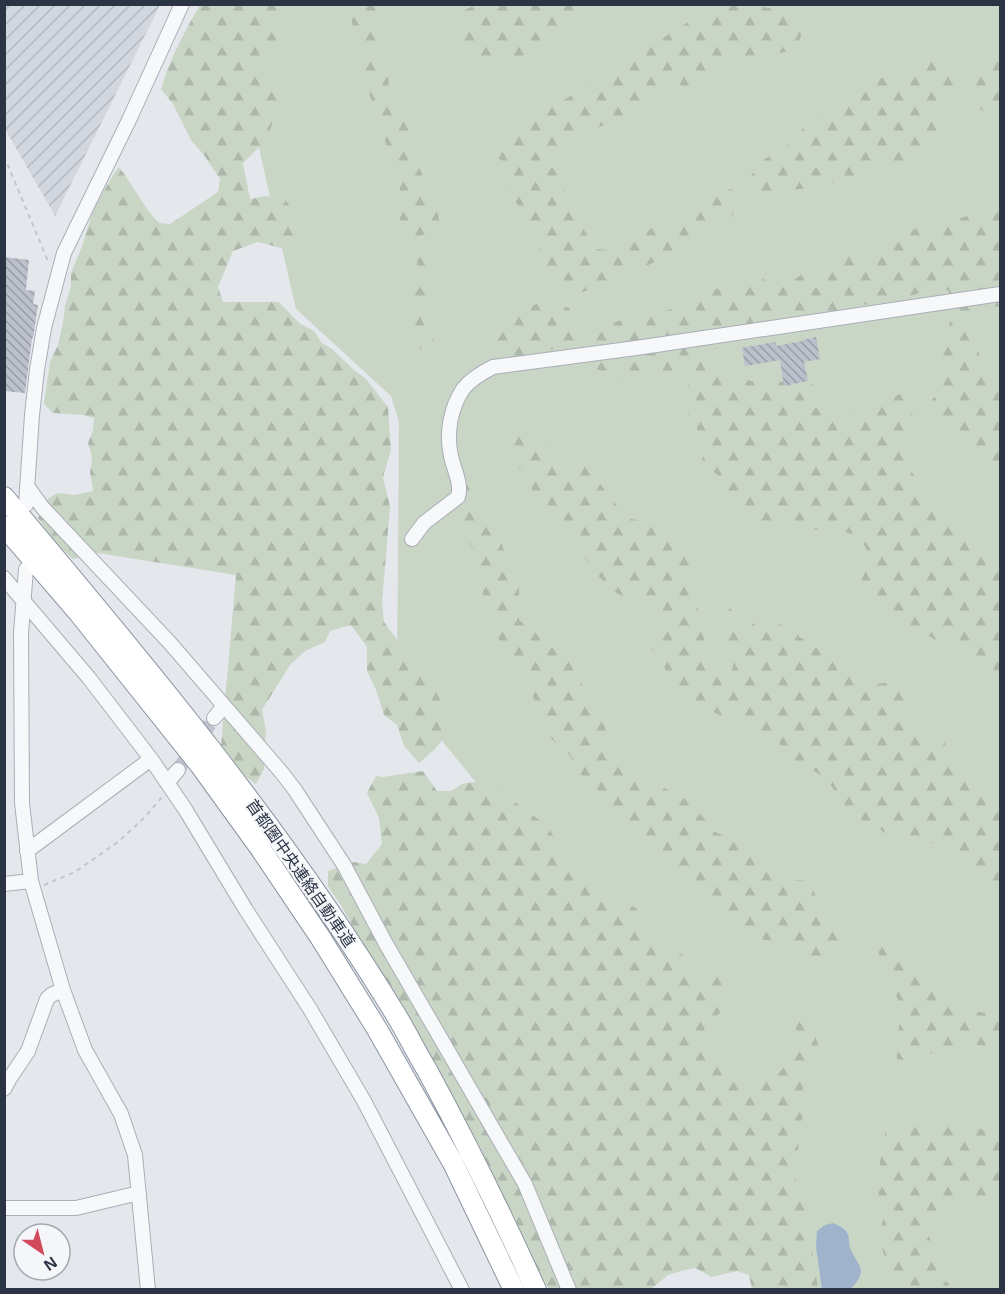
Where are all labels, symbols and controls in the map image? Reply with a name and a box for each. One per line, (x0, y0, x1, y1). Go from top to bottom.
street label: 首都圏中央連絡自動車道 (243, 796, 358, 950)
north arrow (12, 1222, 72, 1282)
text: N (41, 1254, 60, 1274)

